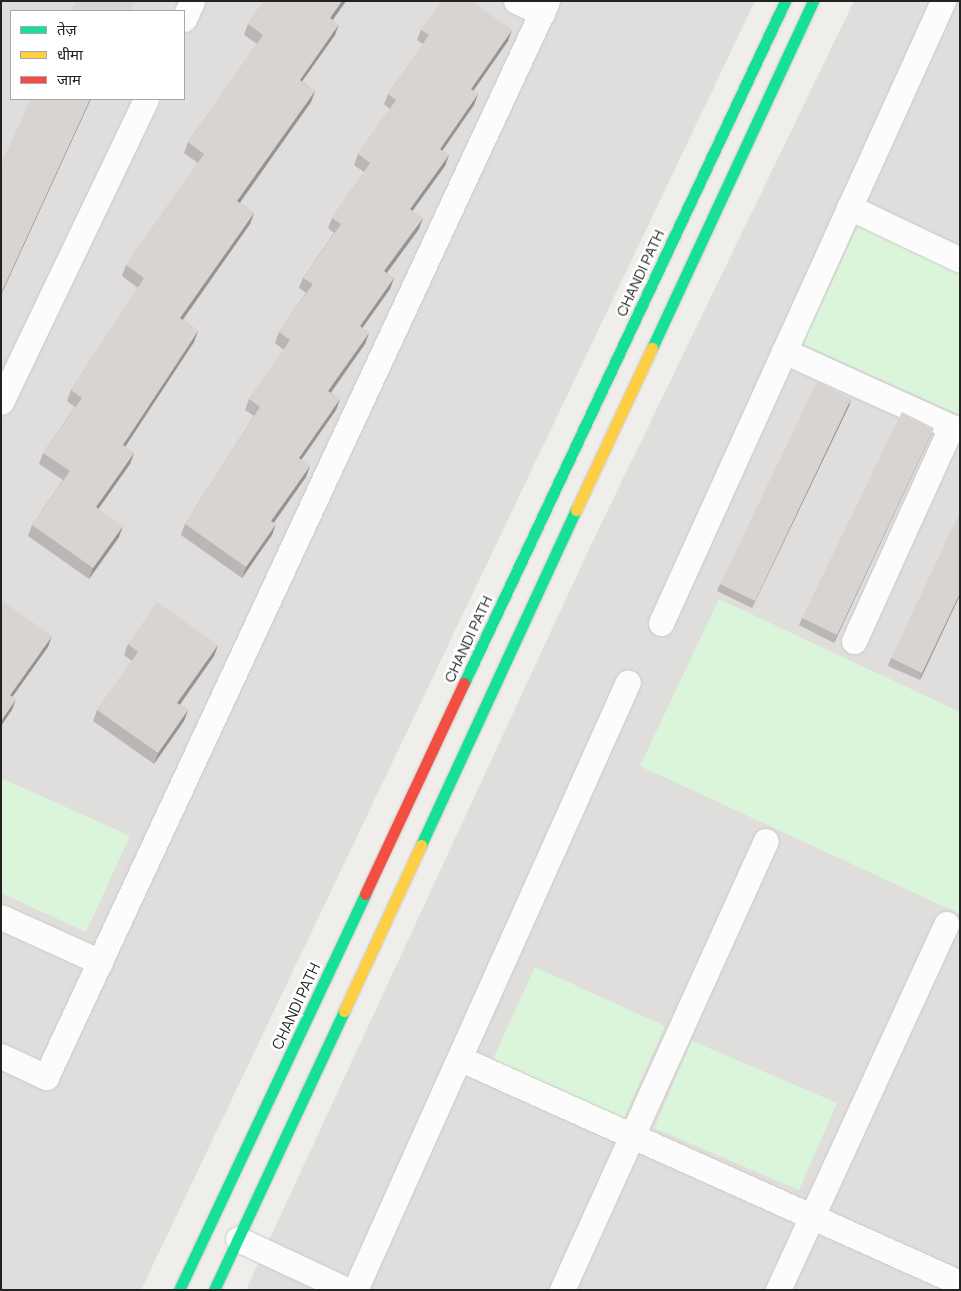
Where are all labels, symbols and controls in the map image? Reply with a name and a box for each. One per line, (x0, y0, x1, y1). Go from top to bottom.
legend (10, 10, 185, 100)
text: तेज़ (57, 19, 77, 40)
text: धीमा (57, 44, 83, 65)
text: जाम (57, 69, 81, 90)
street label: CHANDI PATH (612, 227, 668, 319)
street label: CHANDI PATH (440, 593, 496, 685)
street label: CHANDI PATH (268, 960, 324, 1052)

